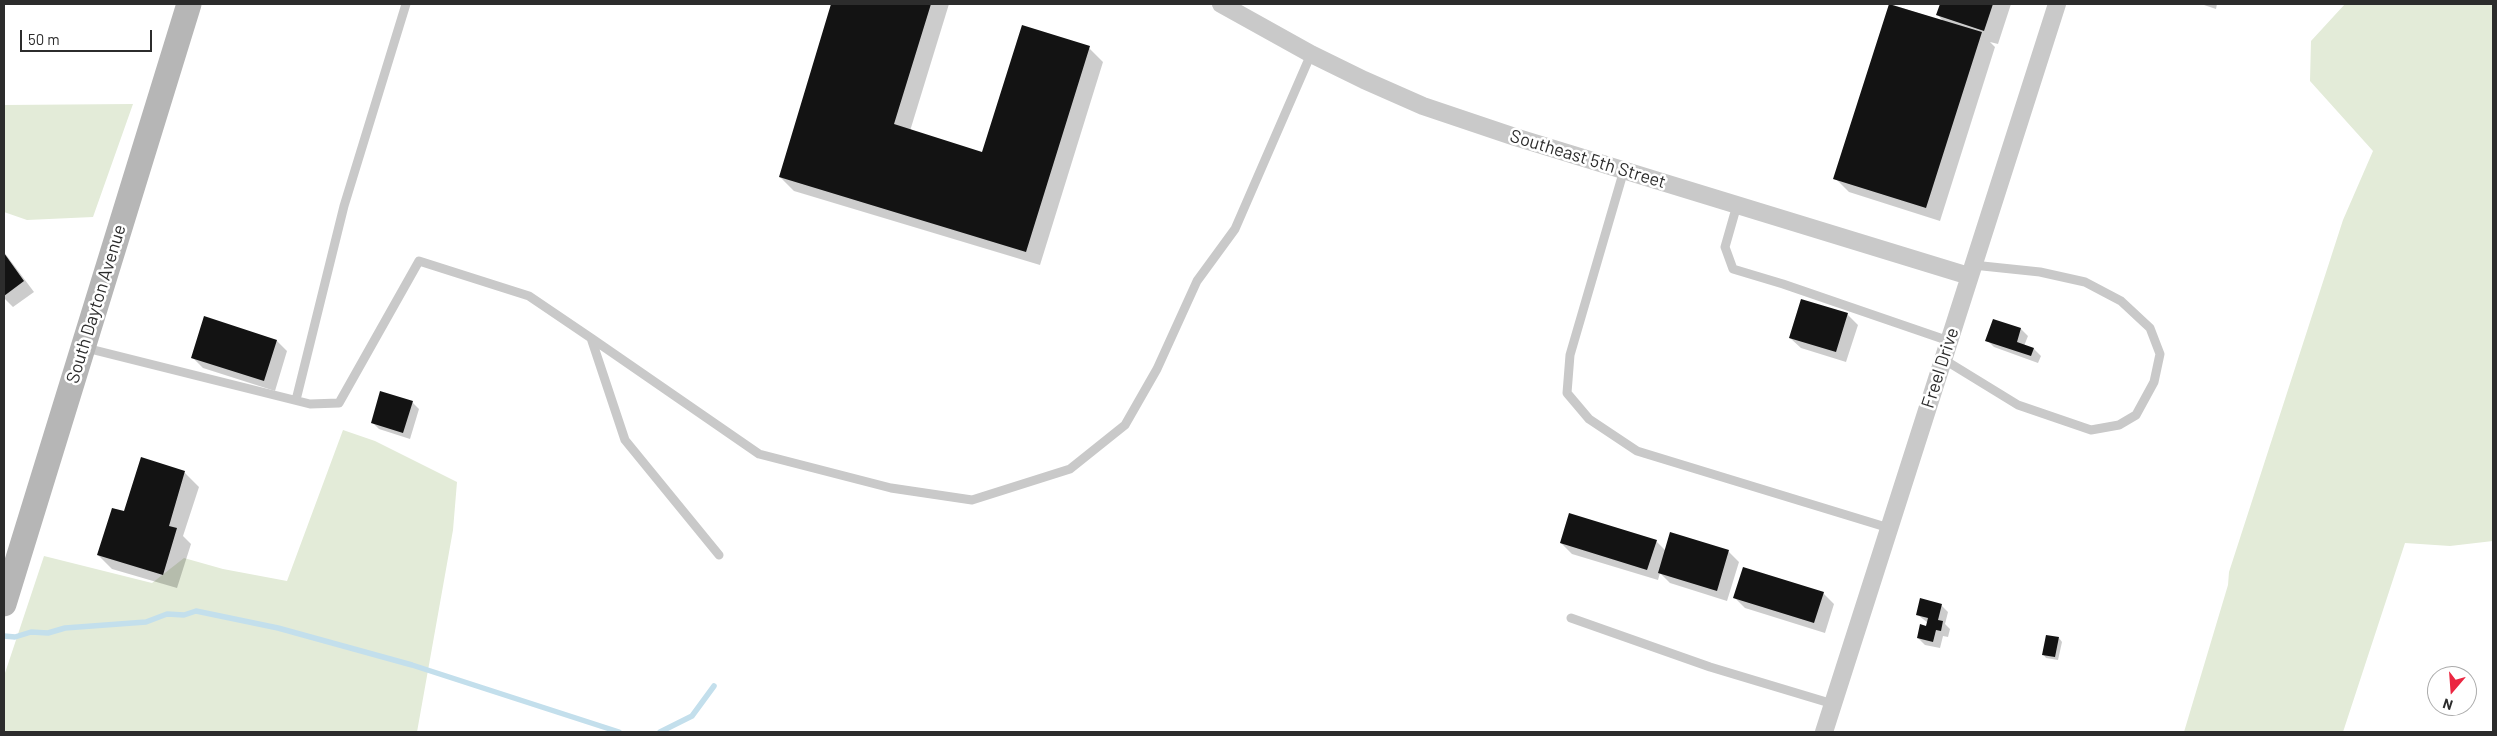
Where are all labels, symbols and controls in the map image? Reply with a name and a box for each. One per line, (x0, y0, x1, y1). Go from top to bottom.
scale bar (22, 20, 155, 52)
text: 50 m (28, 30, 60, 48)
street label: Southeast 5th Street (1507, 125, 1669, 193)
street label: South Dayton Avenue (62, 222, 130, 386)
street label: Freel Drive (1917, 325, 1963, 411)
north arrow (2427, 666, 2477, 716)
text: N (2440, 695, 2455, 714)

